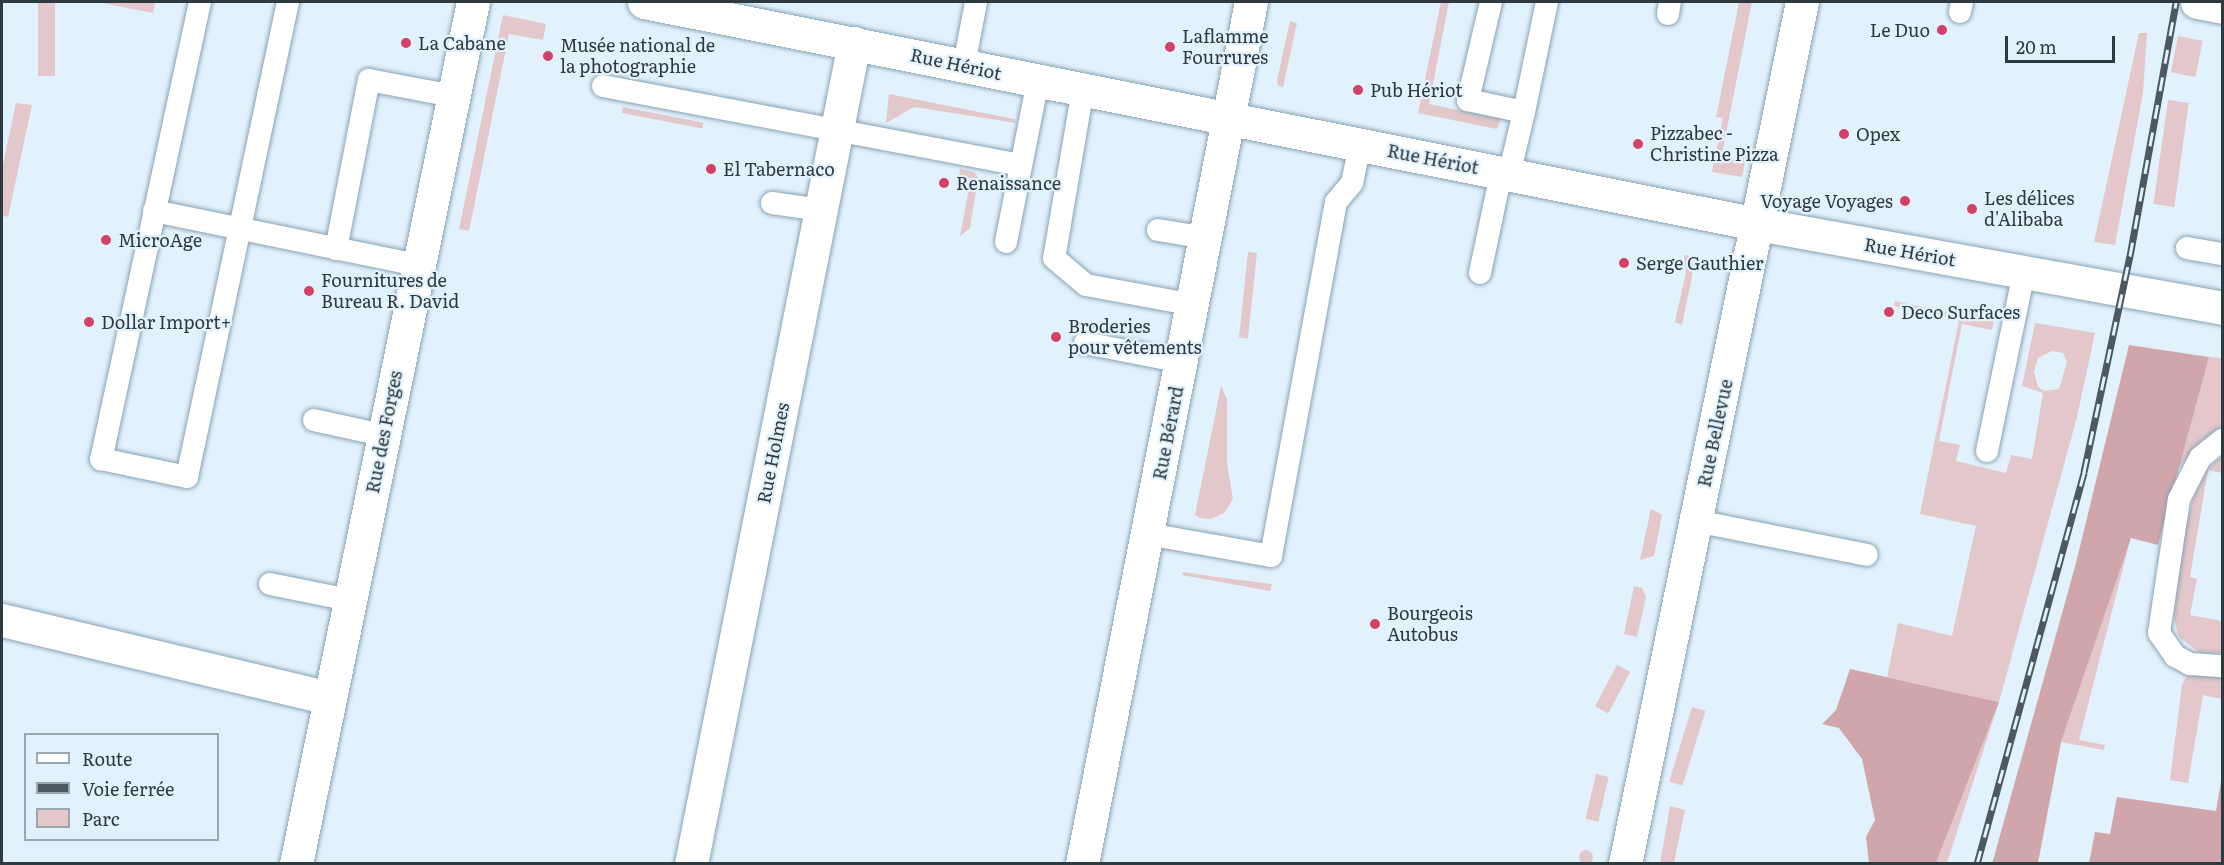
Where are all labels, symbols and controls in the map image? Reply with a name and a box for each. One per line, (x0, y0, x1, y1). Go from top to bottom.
place label: Le Duo (1870, 19, 1930, 41)
marker: Le Duo (1935, 23, 1949, 37)
scale bar (2008, 24, 2118, 62)
place label: Laflamme Fourrures (1182, 26, 1269, 68)
place label: La Cabane (418, 32, 506, 54)
text: 20 m (2016, 33, 2057, 60)
place label: Musée national de la photographie (560, 35, 715, 78)
marker: La Cabane (399, 36, 413, 50)
marker: Laflamme Fourrures (1163, 40, 1177, 54)
street label: Rue Hériot (908, 44, 1004, 84)
marker: Musée national de la photographie (541, 49, 555, 63)
place label: Pub Hériot (1370, 79, 1463, 101)
marker: Pub Hériot (1351, 83, 1365, 97)
place label: Pizzabec - Christine Pizza (1650, 123, 1779, 166)
place label: Opex (1856, 123, 1900, 145)
marker: Opex (1837, 127, 1851, 141)
marker: Pizzabec - Christine Pizza (1631, 137, 1645, 151)
street label: Rue Hériot (1385, 140, 1481, 178)
place label: El Tabernaco (723, 158, 835, 180)
marker: El Tabernaco (704, 162, 718, 176)
place label: Renaissance (956, 172, 1061, 194)
marker: Renaissance (937, 176, 951, 190)
place label: Les délices d'Alibaba (1984, 188, 2074, 230)
place label: Voyage Voyages (1760, 190, 1893, 212)
marker: Voyage Voyages (1898, 194, 1912, 208)
marker: Les délices d'Alibaba (1965, 202, 1979, 216)
place label: MicroAge (118, 229, 202, 251)
marker: MicroAge (99, 233, 113, 247)
street label: Rue Hériot (1862, 233, 1958, 271)
place label: Serge Gauthier (1636, 252, 1764, 274)
marker: Serge Gauthier (1617, 256, 1631, 270)
place label: Fournitures de Bureau R. David (321, 270, 459, 312)
marker: Fournitures de Bureau R. David (302, 284, 316, 298)
place label: Deco Surfaces (1901, 301, 2020, 323)
marker: Deco Surfaces (1882, 305, 1896, 319)
place label: Dollar Import+ (101, 311, 231, 333)
marker: Dollar Import+ (82, 315, 96, 329)
place label: Broderies pour vêtements (1068, 316, 1202, 358)
marker: Broderies pour vêtements (1049, 330, 1063, 344)
street label: Rue des Forges (362, 369, 406, 495)
street label: Rue Bellevue (1693, 377, 1737, 489)
street label: Rue Bérard (1148, 384, 1188, 482)
street label: Rue Holmes (753, 401, 793, 505)
place label: Bourgeois Autobus (1387, 603, 1473, 646)
marker: Bourgeois Autobus (1368, 617, 1382, 631)
legend (24, 733, 219, 841)
text: Route (82, 745, 132, 772)
text: Voie ferrée (82, 775, 174, 802)
text: Parc (82, 805, 120, 832)

